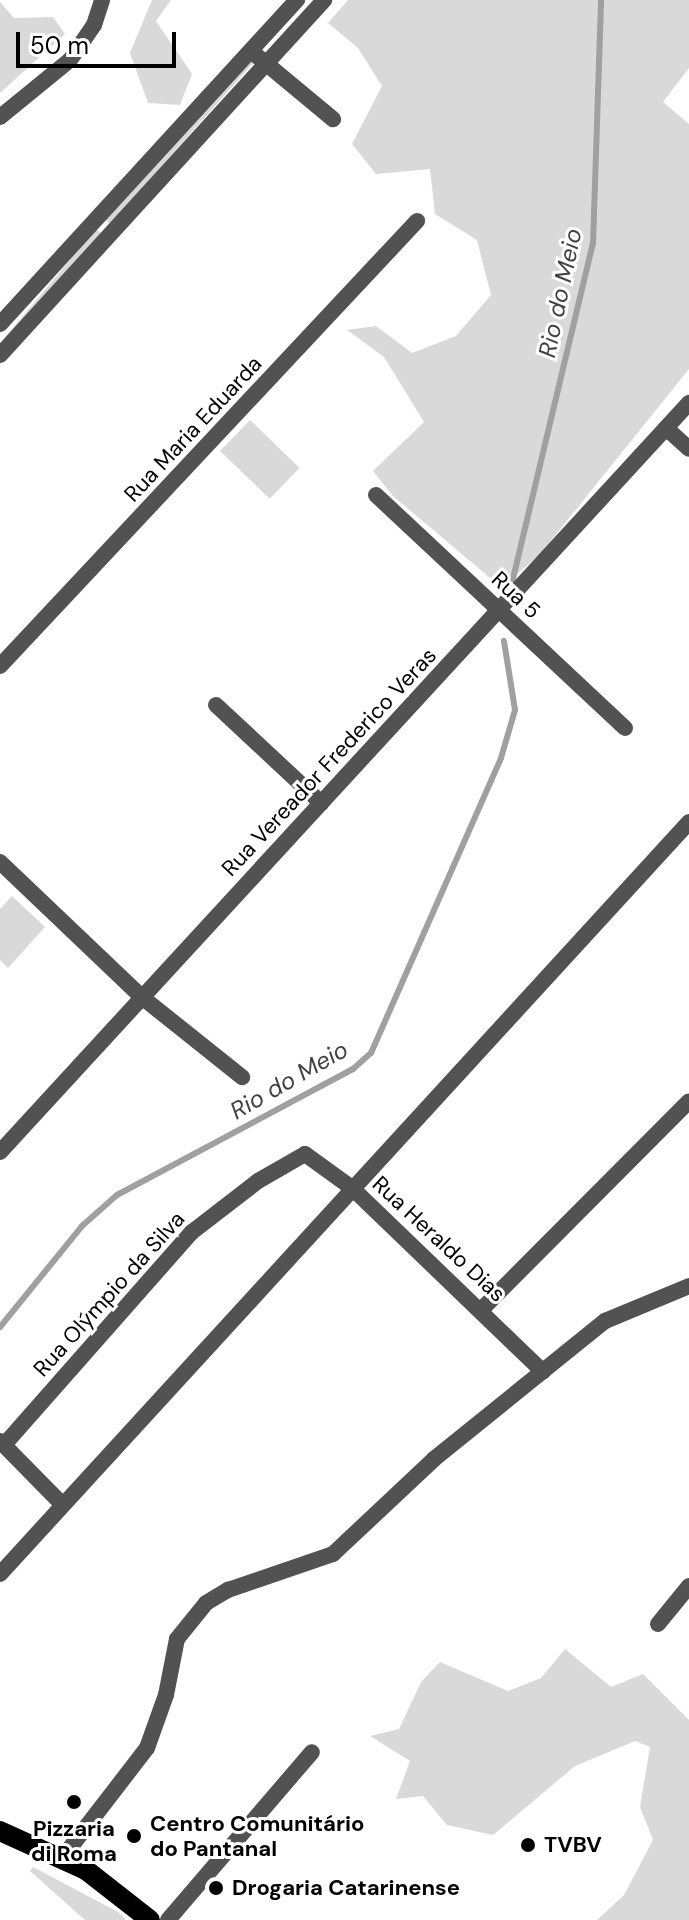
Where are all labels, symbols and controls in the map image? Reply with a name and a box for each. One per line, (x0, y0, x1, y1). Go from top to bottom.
scale bar (20, 16, 180, 66)
text: 50 m (30, 30, 89, 61)
water label: Rio do Meio (532, 226, 588, 360)
street label: Rua Maria Eduarda (119, 351, 267, 507)
street label: Rua 5 (486, 566, 546, 624)
street label: Rua Vereador Frederico Veras (216, 642, 442, 882)
water label: Rio do Meio (225, 1035, 353, 1125)
street label: Rua Heraldo Dias (367, 1171, 511, 1307)
street label: Rua Olýmpio da Silva (28, 1206, 190, 1382)
marker: Pizzaria di Roma (65, 1793, 83, 1811)
place label: Centro Comunitário do Pantanal (150, 1810, 364, 1862)
place label: Pizzaria di Roma (31, 1815, 117, 1866)
marker: Centro Comunitário do Pantanal (125, 1827, 143, 1845)
place label: TVBV (544, 1832, 602, 1858)
marker: TVBV (519, 1836, 537, 1854)
place label: Drogaria Catarinense (232, 1875, 460, 1901)
marker: Drogaria Catarinense (207, 1879, 225, 1897)

